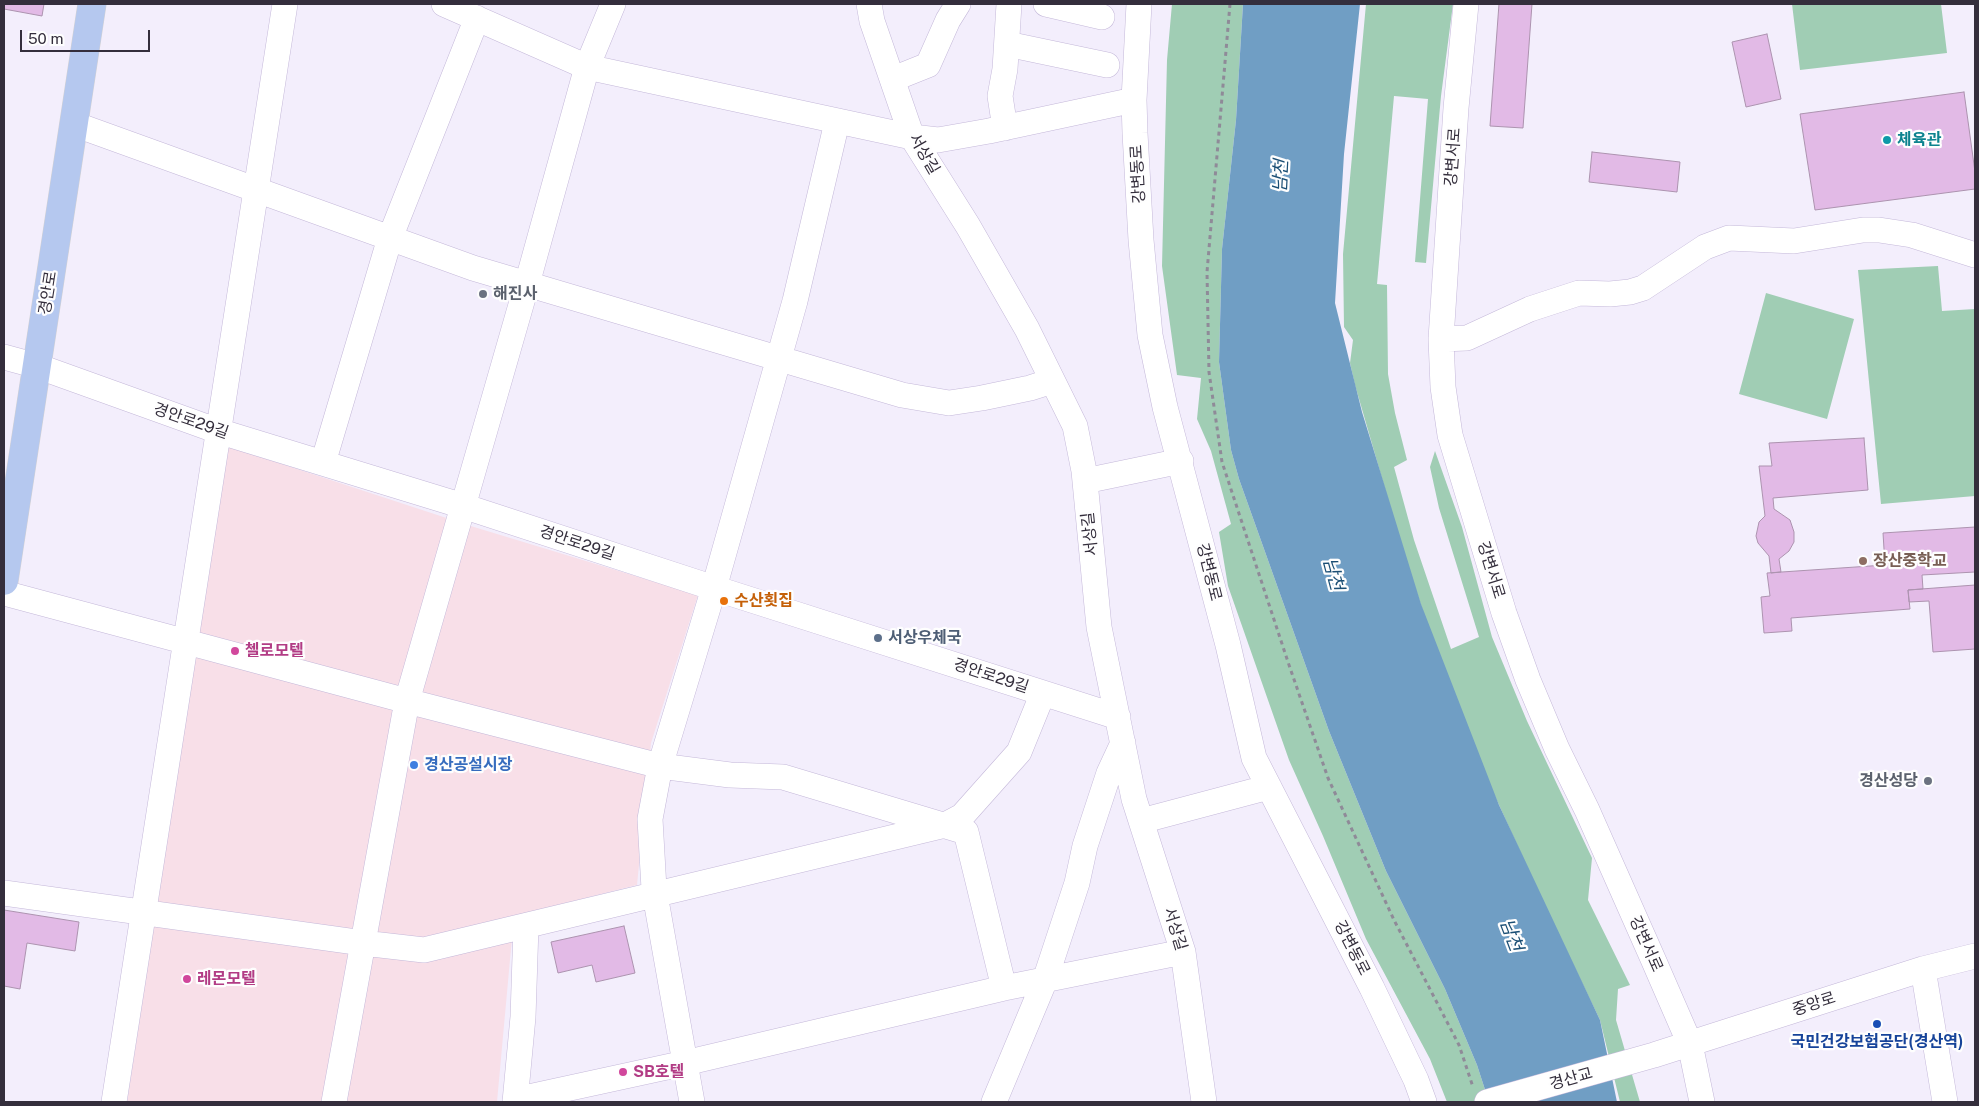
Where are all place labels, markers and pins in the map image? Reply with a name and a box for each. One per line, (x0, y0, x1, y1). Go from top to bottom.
place label: 체육관 (1897, 130, 1941, 150)
marker: 체육관 (1881, 134, 1893, 146)
place label: 해진사 (493, 284, 537, 304)
marker: 해진사 (477, 288, 489, 300)
place label: 장산중학교 (1873, 551, 1947, 571)
marker: 장산중학교 (1857, 555, 1869, 567)
place label: 수산횟집 (734, 591, 793, 611)
marker: 수산횟집 (718, 595, 730, 607)
place label: 서상우체국 (888, 628, 962, 648)
marker: 서상우체국 (872, 632, 884, 644)
place label: 첼로모텔 (245, 641, 304, 661)
marker: 첼로모텔 (229, 645, 241, 657)
place label: 경산공설시장 (424, 755, 512, 775)
marker: 경산공설시장 (408, 759, 420, 771)
place label: 경산성당 (1859, 771, 1918, 791)
marker: 경산성당 (1922, 775, 1934, 787)
place label: 레몬모텔 (197, 969, 256, 989)
marker: 레몬모텔 (181, 973, 193, 985)
marker: 국민건강보험공단(경산역) (1871, 1018, 1883, 1030)
place label: 국민건강보험공단(경산역) (1791, 1032, 1963, 1052)
place label: SB호텔 (633, 1062, 684, 1082)
marker: SB호텔 (617, 1066, 629, 1078)

